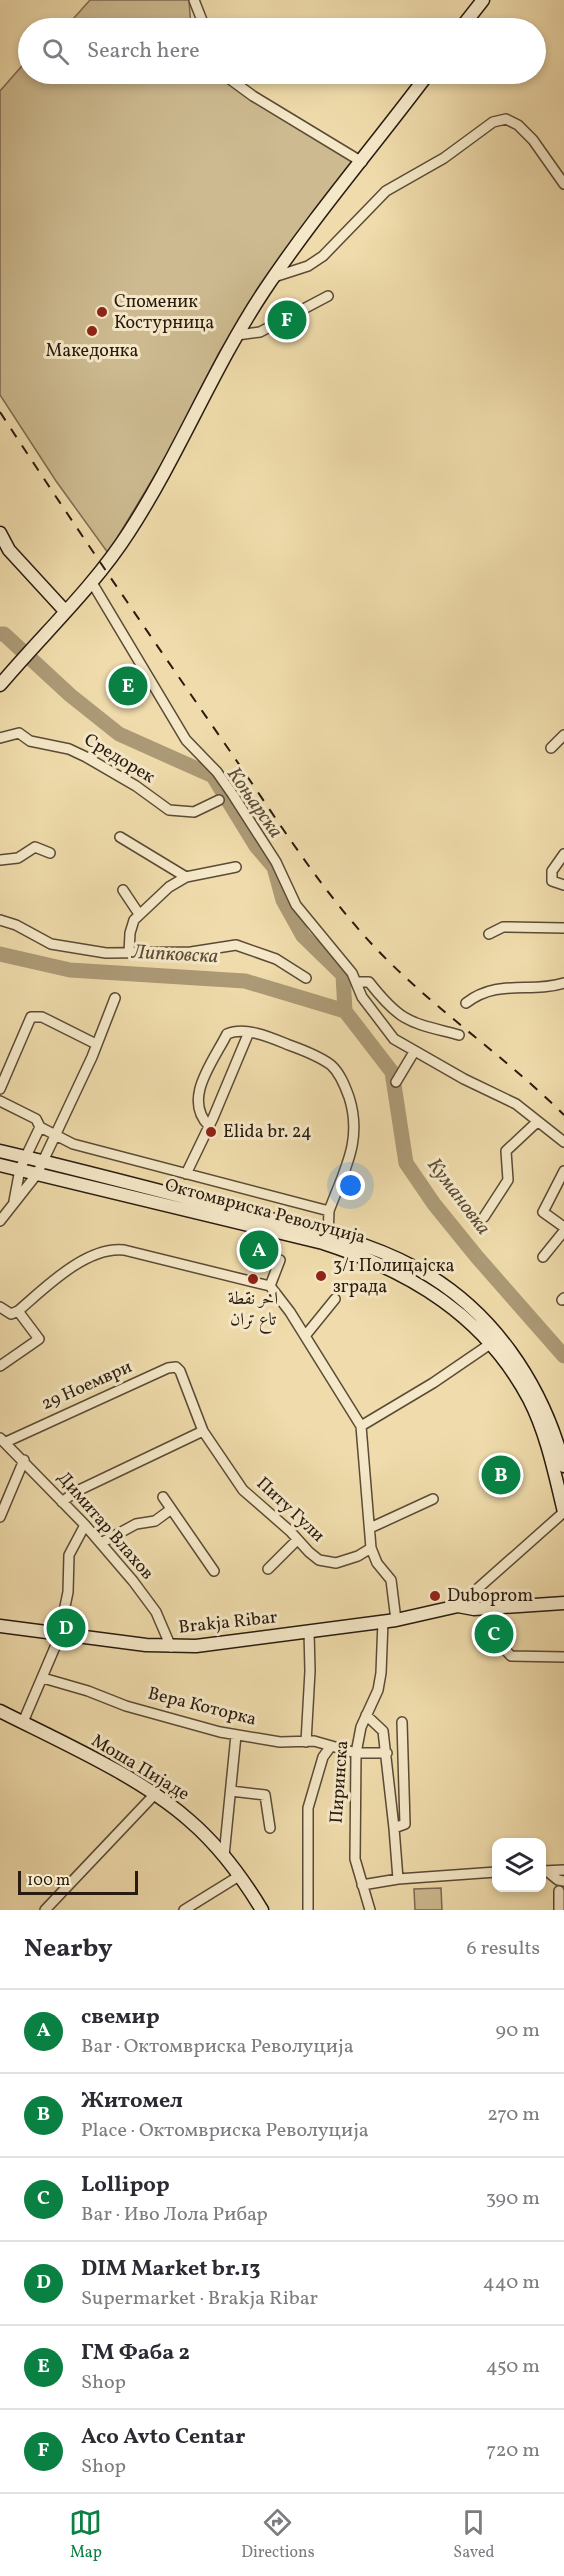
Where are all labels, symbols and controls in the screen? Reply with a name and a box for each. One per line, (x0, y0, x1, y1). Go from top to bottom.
search box (18, 18, 546, 84)
icon: search (39, 35, 72, 68)
text: Search here (87, 36, 200, 67)
place label: Споменик Костурница (114, 290, 214, 336)
pin: F (268, 298, 306, 342)
marker: Споменик Костурница (95, 305, 109, 319)
marker: Македонка (85, 324, 99, 338)
place label: Македонка (46, 339, 138, 364)
pin: E (108, 664, 148, 708)
street label: Средорек (79, 728, 160, 790)
water label: Коњарска (219, 762, 289, 844)
water label: Липковска (130, 939, 219, 971)
place label: Elida br. 24 (223, 1120, 312, 1145)
marker: Elida br. 24 (204, 1125, 218, 1139)
water label: Кумановка (420, 1153, 496, 1241)
your location (336, 1171, 365, 1200)
street label: Октомвриска Револуција (162, 1173, 368, 1251)
pin: A (240, 1228, 278, 1272)
place label: 3/1 Полицајска зграда (333, 1254, 454, 1300)
marker: 3/1 Полицајска зграда (314, 1269, 328, 1283)
marker: اخر نقطة تاع تران (246, 1272, 260, 1286)
place label: اخر نقطة تاع تران (228, 1287, 278, 1334)
street label: 29 Ноември (38, 1355, 136, 1417)
pin: B (482, 1452, 520, 1498)
street label: Димитар Влахов (51, 1466, 159, 1586)
street label: Питу Гули (250, 1472, 330, 1548)
place label: Duboprom (447, 1584, 533, 1609)
marker: Duboprom (428, 1589, 442, 1603)
street label: Brakja Ribar (177, 1605, 279, 1641)
pin: D (46, 1606, 86, 1650)
pin: C (474, 1612, 514, 1656)
street label: Вера Которка (145, 1681, 259, 1733)
street label: Моша Пијаде (86, 1729, 194, 1807)
street label: Пиринска (325, 1740, 355, 1824)
map controls (492, 1838, 546, 1892)
button: layers (492, 1838, 546, 1892)
scale bar (18, 1868, 138, 1896)
text: 100 m (27, 1870, 70, 1892)
text: Nearby (24, 1931, 113, 1967)
text: 6 results (467, 1935, 540, 1963)
text: свемир (81, 2002, 160, 2033)
text: A (36, 2017, 51, 2045)
text: 90 m (496, 2017, 540, 2045)
text: Bar · Октомвриска Револуција (81, 2033, 354, 2061)
text: Житомел (81, 2086, 183, 2117)
text: B (37, 2101, 50, 2129)
text: 270 m (487, 2101, 540, 2129)
text: Place · Октомвриска Револуција (81, 2117, 369, 2145)
text: Lollipop (81, 2170, 170, 2201)
text: C (37, 2185, 50, 2213)
text: 390 m (486, 2185, 540, 2213)
text: Bar · Иво Лола Рибар (81, 2201, 268, 2229)
text: DIM Market br.13 (81, 2254, 261, 2285)
text: D (36, 2269, 51, 2297)
text: 440 m (483, 2269, 540, 2297)
text: Supermarket · Brakja Ribar (81, 2285, 318, 2313)
text: ГМ Фаба 2 (81, 2338, 190, 2369)
text: E (37, 2353, 50, 2381)
text: 450 m (486, 2353, 540, 2381)
text: Shop (81, 2369, 126, 2397)
text: Aco Avto Centar (81, 2422, 245, 2453)
text: F (38, 2437, 49, 2465)
text: 720 m (486, 2437, 540, 2465)
text: Shop (81, 2453, 126, 2481)
tab: Map (69, 2506, 102, 2564)
tab: Directions (241, 2506, 315, 2564)
tab: Saved (453, 2506, 495, 2564)

